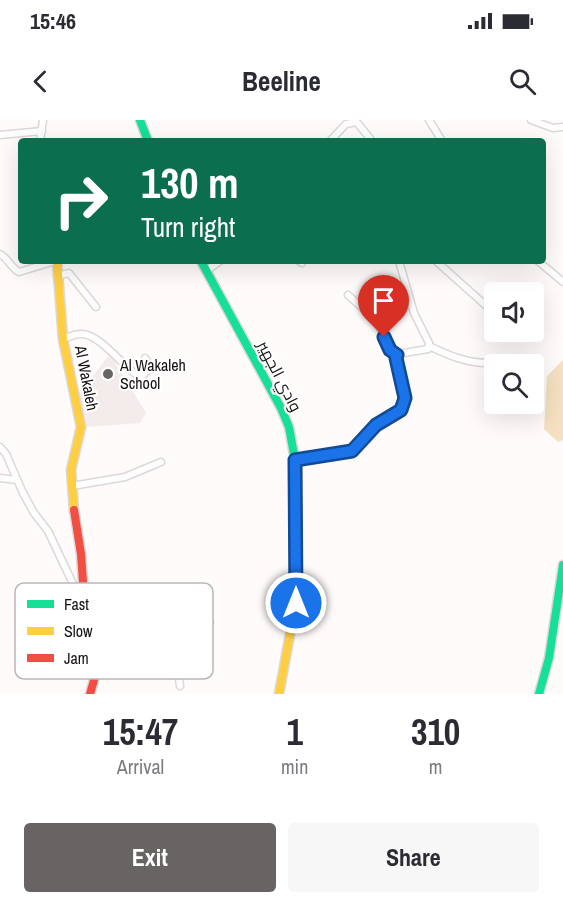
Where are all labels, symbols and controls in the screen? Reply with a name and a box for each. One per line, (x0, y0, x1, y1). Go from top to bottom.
text: 15:46 (30, 6, 76, 36)
text: Beeline (242, 63, 321, 99)
icon: back (24, 65, 57, 98)
icon: search (506, 65, 539, 98)
text: 130 m (141, 155, 239, 211)
icon: right (42, 162, 120, 240)
text: Turn right (141, 209, 235, 245)
pin (358, 275, 409, 337)
map controls (484, 282, 544, 414)
button: sound (484, 282, 544, 342)
icon: arrive (367, 284, 400, 317)
street label: وادي الجهير (250, 336, 307, 417)
street label: Al Wakaleh (70, 343, 104, 412)
place label: Al Wakaleh School (119, 354, 186, 394)
button: search (484, 354, 544, 414)
marker: Al Wakaleh School (101, 367, 115, 381)
position arrow (264, 571, 328, 635)
legend (15, 583, 213, 679)
text: Fast (64, 593, 89, 615)
text: Slow (64, 620, 93, 642)
text: Jam (64, 647, 89, 669)
text: 15:47 (103, 708, 178, 756)
text: 1 (286, 708, 303, 756)
text: 310 (411, 708, 460, 756)
text: Arrival (117, 753, 164, 780)
text: min (281, 753, 308, 780)
text: m (429, 753, 442, 780)
button: Exit (24, 823, 276, 892)
button: Share (288, 823, 539, 892)

